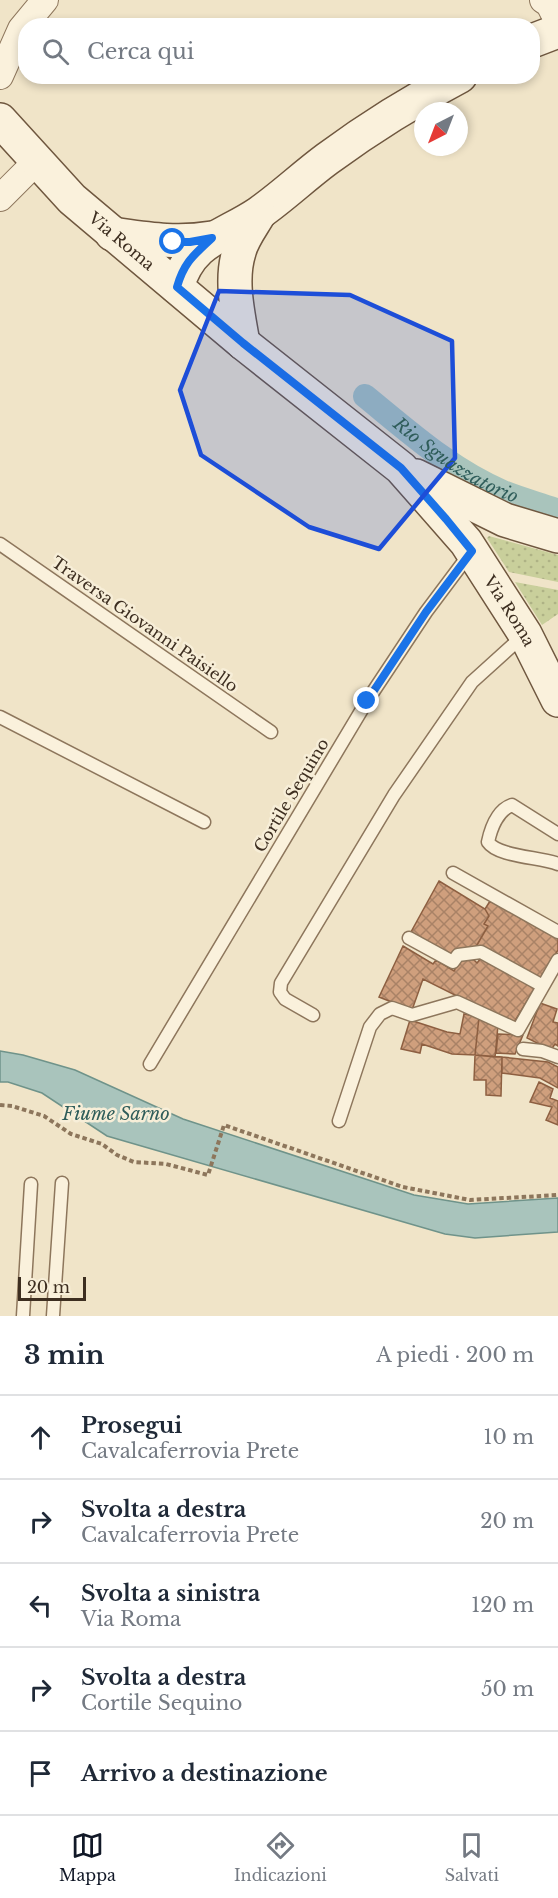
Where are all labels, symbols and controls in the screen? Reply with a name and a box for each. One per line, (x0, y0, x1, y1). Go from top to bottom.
search box (18, 18, 540, 84)
icon: search (39, 35, 72, 68)
text: Cerca qui (87, 38, 194, 65)
north arrow (414, 102, 468, 156)
street label: Via Roma (84, 207, 159, 274)
route start (159, 228, 185, 254)
water label: Rio Sguazzatorio (388, 412, 521, 508)
street label: Traversa Giovanni Paisiello (48, 552, 242, 696)
street label: Via Roma (479, 571, 540, 650)
route end (353, 687, 379, 713)
street label: Cortile Sequino (249, 735, 333, 855)
water label: Fiume Sarno (61, 1103, 170, 1125)
scale bar (18, 1274, 86, 1302)
text: 20 m (27, 1277, 70, 1297)
text: 3 min (24, 1339, 105, 1371)
text: A piedi · 200 m (376, 1343, 534, 1367)
text: Prosegui (81, 1412, 182, 1439)
icon: ahead (24, 1421, 57, 1454)
text: 10 m (484, 1425, 534, 1449)
text: Cavalcaferrovia Prete (81, 1439, 299, 1463)
text: Svolta a destra (81, 1496, 246, 1523)
icon: right (24, 1505, 57, 1538)
text: 20 m (480, 1509, 534, 1533)
text: Cavalcaferrovia Prete (81, 1523, 299, 1547)
text: Svolta a sinistra (81, 1580, 260, 1607)
icon: left (24, 1589, 57, 1622)
text: 120 m (471, 1593, 534, 1617)
text: Via Roma (81, 1607, 181, 1631)
text: Svolta a destra (81, 1664, 246, 1691)
icon: right (24, 1673, 57, 1706)
text: 50 m (481, 1677, 534, 1701)
text: Cortile Sequino (81, 1691, 242, 1715)
icon: arrive (24, 1757, 57, 1790)
text: Arrivo a destinazione (81, 1760, 328, 1787)
tab: Mappa (59, 1829, 116, 1885)
tab: Indicazioni (234, 1829, 327, 1885)
tab: Salvati (445, 1829, 499, 1885)

